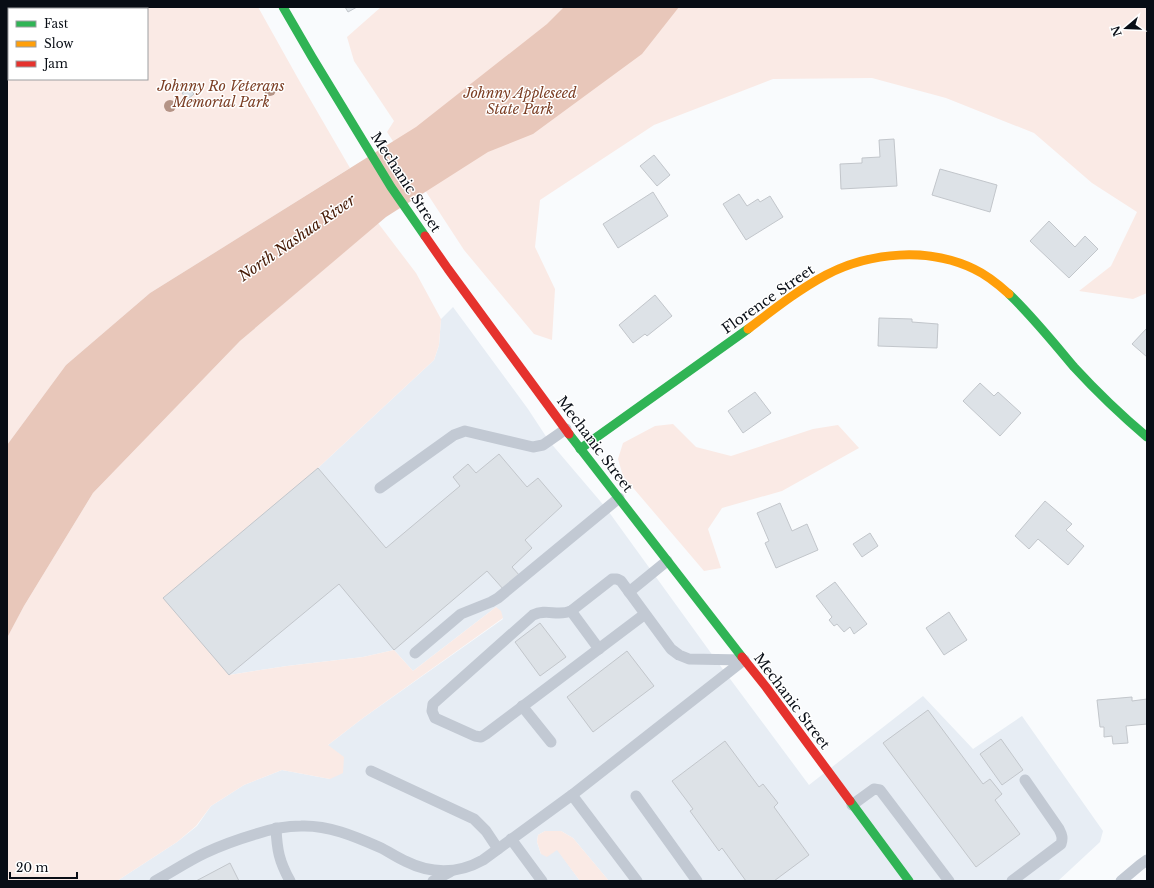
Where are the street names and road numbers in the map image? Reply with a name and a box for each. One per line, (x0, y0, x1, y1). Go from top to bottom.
street label: Mechanic Street (367, 129, 445, 236)
street label: Florence Street (718, 260, 818, 338)
street label: Mechanic Street (553, 392, 637, 496)
street label: Mechanic Street (750, 649, 834, 753)

